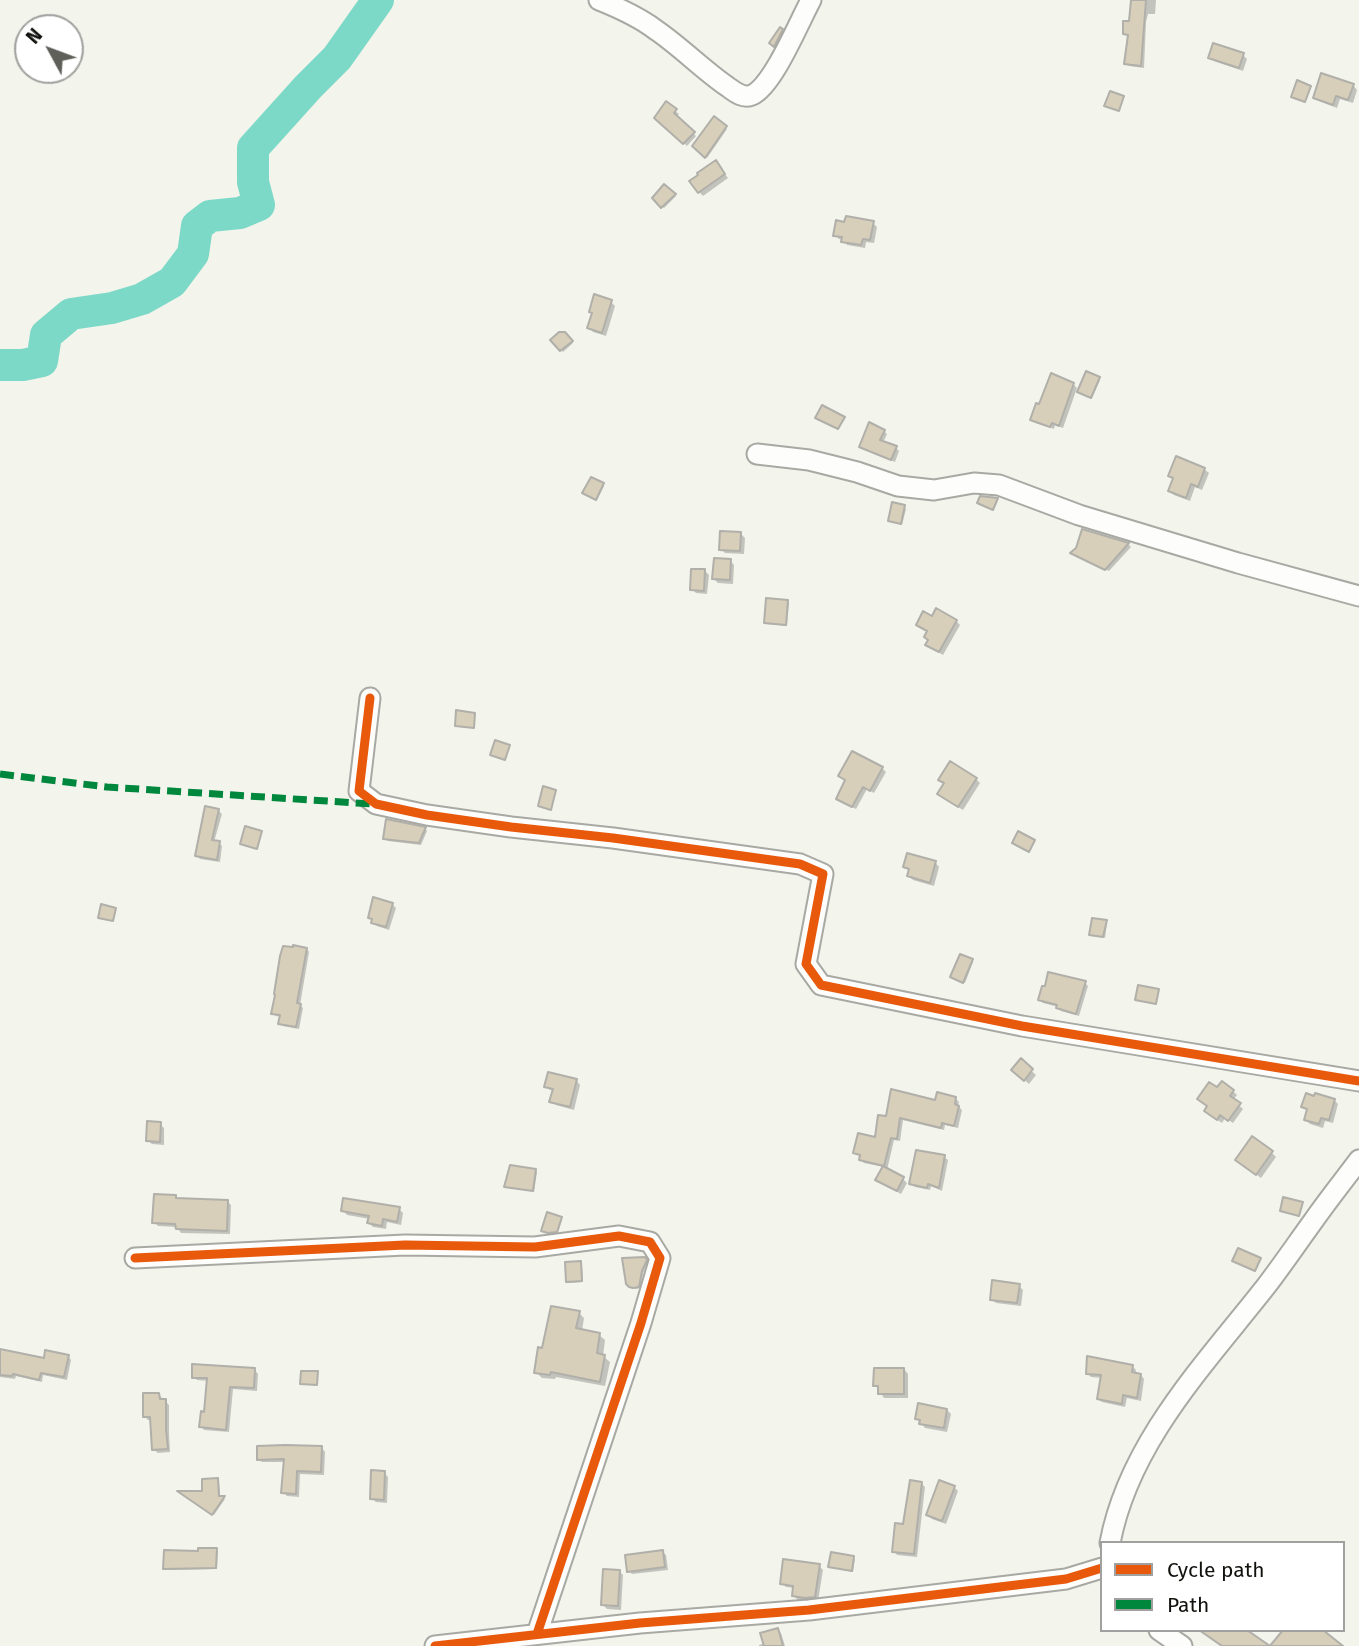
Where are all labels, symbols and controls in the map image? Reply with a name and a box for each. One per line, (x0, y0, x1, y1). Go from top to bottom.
north arrow (14, 14, 84, 84)
text: N (21, 24, 47, 49)
legend (1100, 1541, 1345, 1632)
text: Cycle path (1167, 1557, 1265, 1583)
text: Path (1167, 1592, 1209, 1618)

